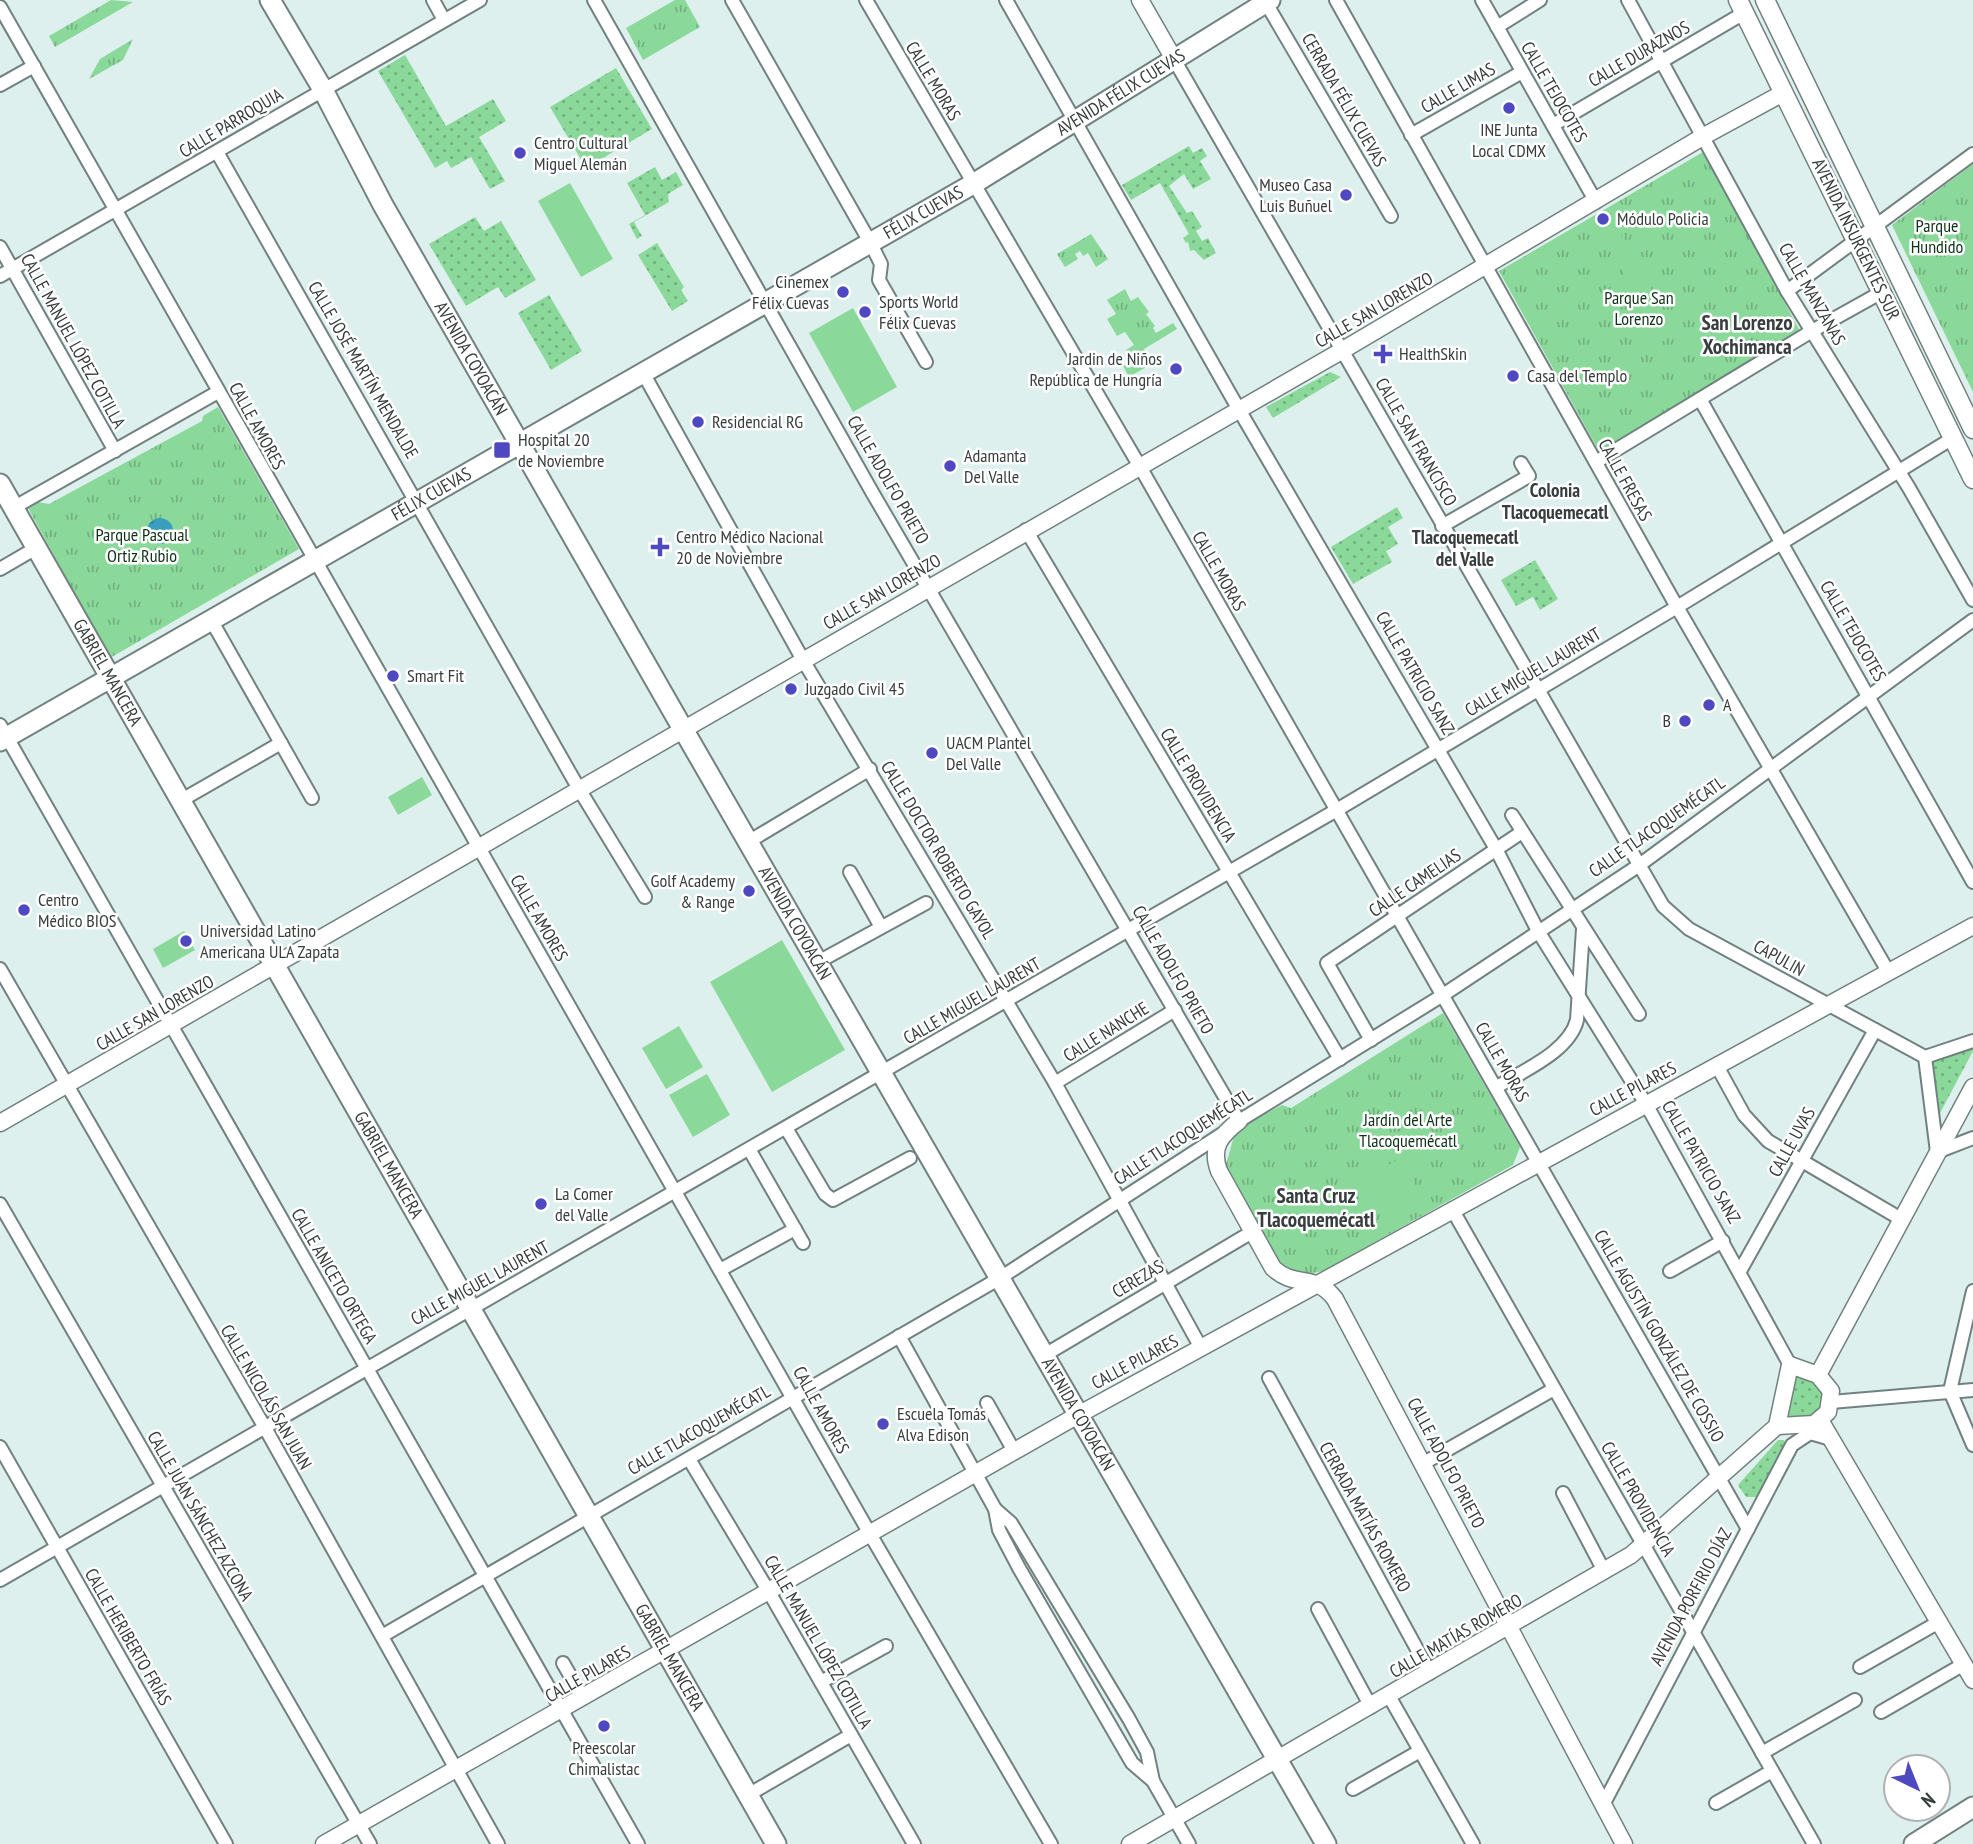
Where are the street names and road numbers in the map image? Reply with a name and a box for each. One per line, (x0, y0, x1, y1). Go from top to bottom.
street label: CALLE DURAZNOS (1584, 15, 1694, 92)
street label: CERRADA FÉLIX CUEVAS (1297, 29, 1392, 171)
street label: CALLE MORAS (901, 37, 966, 125)
street label: CALLE TEJOCOTES (1516, 37, 1593, 147)
street label: AVENIDA FÉLIX CUEVAS (1052, 43, 1189, 141)
street label: CALLE LIMAS (1416, 57, 1499, 118)
street label: CALLE PARROQUIA (175, 82, 287, 163)
street label: AVENIDA INSURGENTES SUR (1807, 154, 1906, 324)
street label: FÉLIX CUEVAS (879, 180, 968, 244)
street label: CALLE MANZANAS (1774, 238, 1851, 349)
street label: CALLE MANUEL LÓPEZ COTILLA (16, 249, 131, 433)
street label: CALLE SAN LORENZO (1311, 266, 1437, 353)
street label: CALLE JOSÉ MARTÍN MENDALDE (303, 277, 424, 462)
street label: AVENIDA COYOACÁN (430, 297, 513, 419)
street label: CALLE SAN FRANCISCO (1370, 374, 1463, 510)
street label: CALLE AMORES (224, 378, 291, 474)
street label: CALLE ADOLFO PRIETO (842, 411, 935, 548)
street label: CALLE FRESAS (1593, 435, 1658, 525)
street label: FÉLIX CUEVAS (387, 462, 475, 526)
street label: CALLE MORAS (1187, 527, 1252, 615)
street label: CALLE SAN LORENZO (819, 548, 945, 635)
street label: CALLE TEJOCOTES (1815, 576, 1892, 686)
street label: CALLE PATRICIO SANZ (1371, 607, 1460, 738)
street label: GABRIEL MANCERA (68, 615, 148, 730)
street label: CALLE MIGUEL LAURENT (1461, 622, 1605, 721)
street label: CALLE PROVIDENCIA (1155, 724, 1242, 846)
street label: CALLE DOCTOR ROBERTO GAYOL (876, 756, 1001, 944)
street label: CALLE TLACOQUEMÉCATL (1584, 771, 1730, 882)
street label: CALLE CAMELIAS (1364, 843, 1465, 922)
street label: AVENIDA COYOACÁN (754, 862, 837, 984)
street label: CALLE AMORES (505, 870, 574, 965)
street label: CALLE ADOLFO PRIETO (1127, 901, 1220, 1038)
street label: CAPULIN (1750, 934, 1809, 981)
street label: CALLE MIGUEL LAURENT (899, 952, 1044, 1049)
street label: CALLE SAN LORENZO (92, 969, 218, 1056)
street label: CALLE NANCHE (1059, 996, 1153, 1067)
street label: CALLE MORAS (1470, 1018, 1535, 1106)
street label: CALLE PILARES (1585, 1056, 1680, 1121)
street label: CALLE TLACOQUEMÉCATL (1109, 1083, 1257, 1190)
street label: CALLE PATRICIO SANZ (1657, 1096, 1746, 1227)
street label: CALLE UVAS (1763, 1103, 1820, 1181)
street label: GABRIEL MANCERA (349, 1107, 429, 1223)
street label: CALLE ANICETO ORTEGA (286, 1204, 383, 1348)
street label: CALLE AGUSTÍN GONZÁLEZ DE COSSIO (1589, 1226, 1730, 1446)
street label: CALLE MIGUEL LAURENT (407, 1235, 553, 1330)
street label: CEREZAS (1108, 1254, 1168, 1303)
street label: CALLE NICOLÁS SAN JUAN (216, 1320, 317, 1473)
street label: CALLE PILARES (1087, 1329, 1182, 1394)
street label: AVENIDA COYOACÁN (1037, 1353, 1120, 1475)
street label: CALLE AMORES (788, 1362, 855, 1458)
street label: CALLE TLACOQUEMÉCATL (623, 1379, 775, 1480)
street label: CALLE ADOLFO PRIETO (1402, 1393, 1491, 1532)
street label: CALLE JUAN SÁNCHEZ AZCONA (142, 1427, 259, 1605)
street label: CERRADA MATÍAS ROMERO (1314, 1437, 1416, 1596)
street label: CALLE PROVIDENCIA (1596, 1437, 1681, 1561)
street label: AVENIDA PORFIRIO DÍAZ (1644, 1524, 1737, 1670)
street label: CALLE MANUEL LÓPEZ COTILLA (759, 1551, 878, 1733)
street label: CALLE HERIBERTO FRÍAS (80, 1564, 177, 1710)
street label: CALLE MATÍAS ROMERO (1385, 1588, 1526, 1683)
street label: GABRIEL MANCERA (630, 1600, 710, 1715)
street label: CALLE PILARES (541, 1640, 635, 1707)

